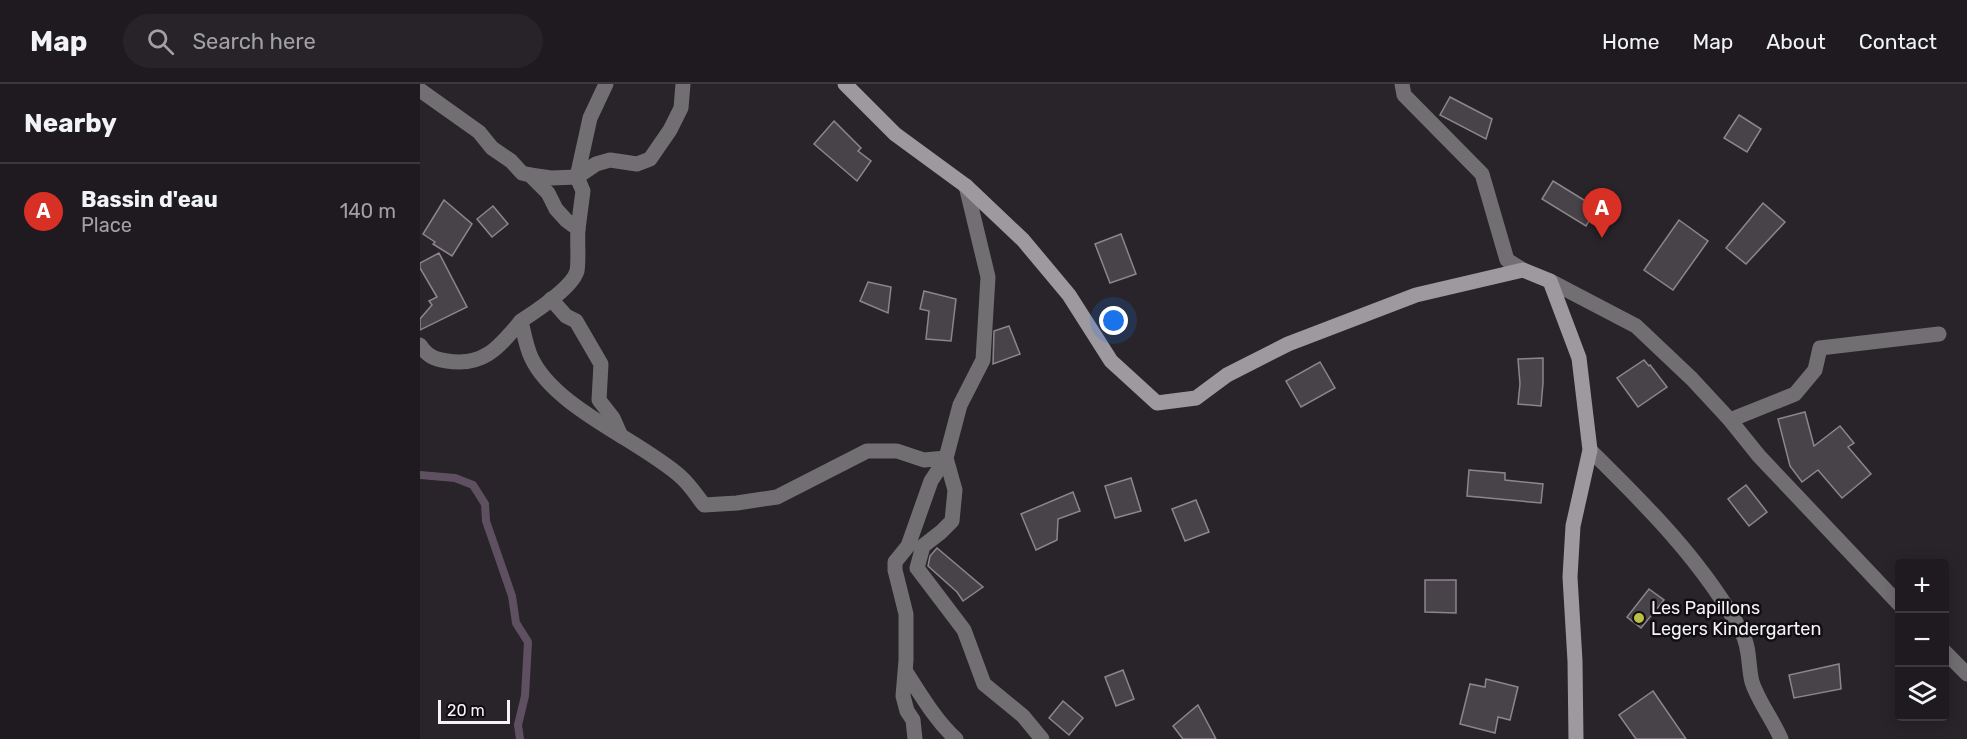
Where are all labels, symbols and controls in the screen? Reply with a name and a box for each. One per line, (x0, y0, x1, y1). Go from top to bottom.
search box (123, 14, 543, 68)
text: Map (30, 25, 87, 58)
icon: search (144, 25, 177, 58)
text: Search here (192, 28, 316, 55)
text: Home (1602, 29, 1659, 54)
text: Map (1692, 29, 1733, 54)
text: About (1766, 29, 1826, 54)
text: Contact (1859, 29, 1937, 54)
text: Nearby (24, 108, 117, 139)
text: Bassin d'eau (81, 186, 218, 213)
pin: A (1582, 188, 1622, 238)
text: A (36, 199, 51, 223)
text: 140 m (340, 199, 396, 223)
text: Place (81, 213, 132, 237)
your location (1099, 306, 1128, 335)
map controls (1895, 559, 1949, 721)
button: + (1895, 559, 1949, 613)
place label: Les Papillons Legers Kindergarten (1651, 597, 1821, 640)
marker: Les Papillons Legers Kindergarten (1632, 611, 1646, 625)
button: − (1895, 613, 1949, 667)
button: layers (1895, 667, 1949, 721)
scale bar (438, 697, 510, 724)
text: 20 m (447, 701, 485, 720)

